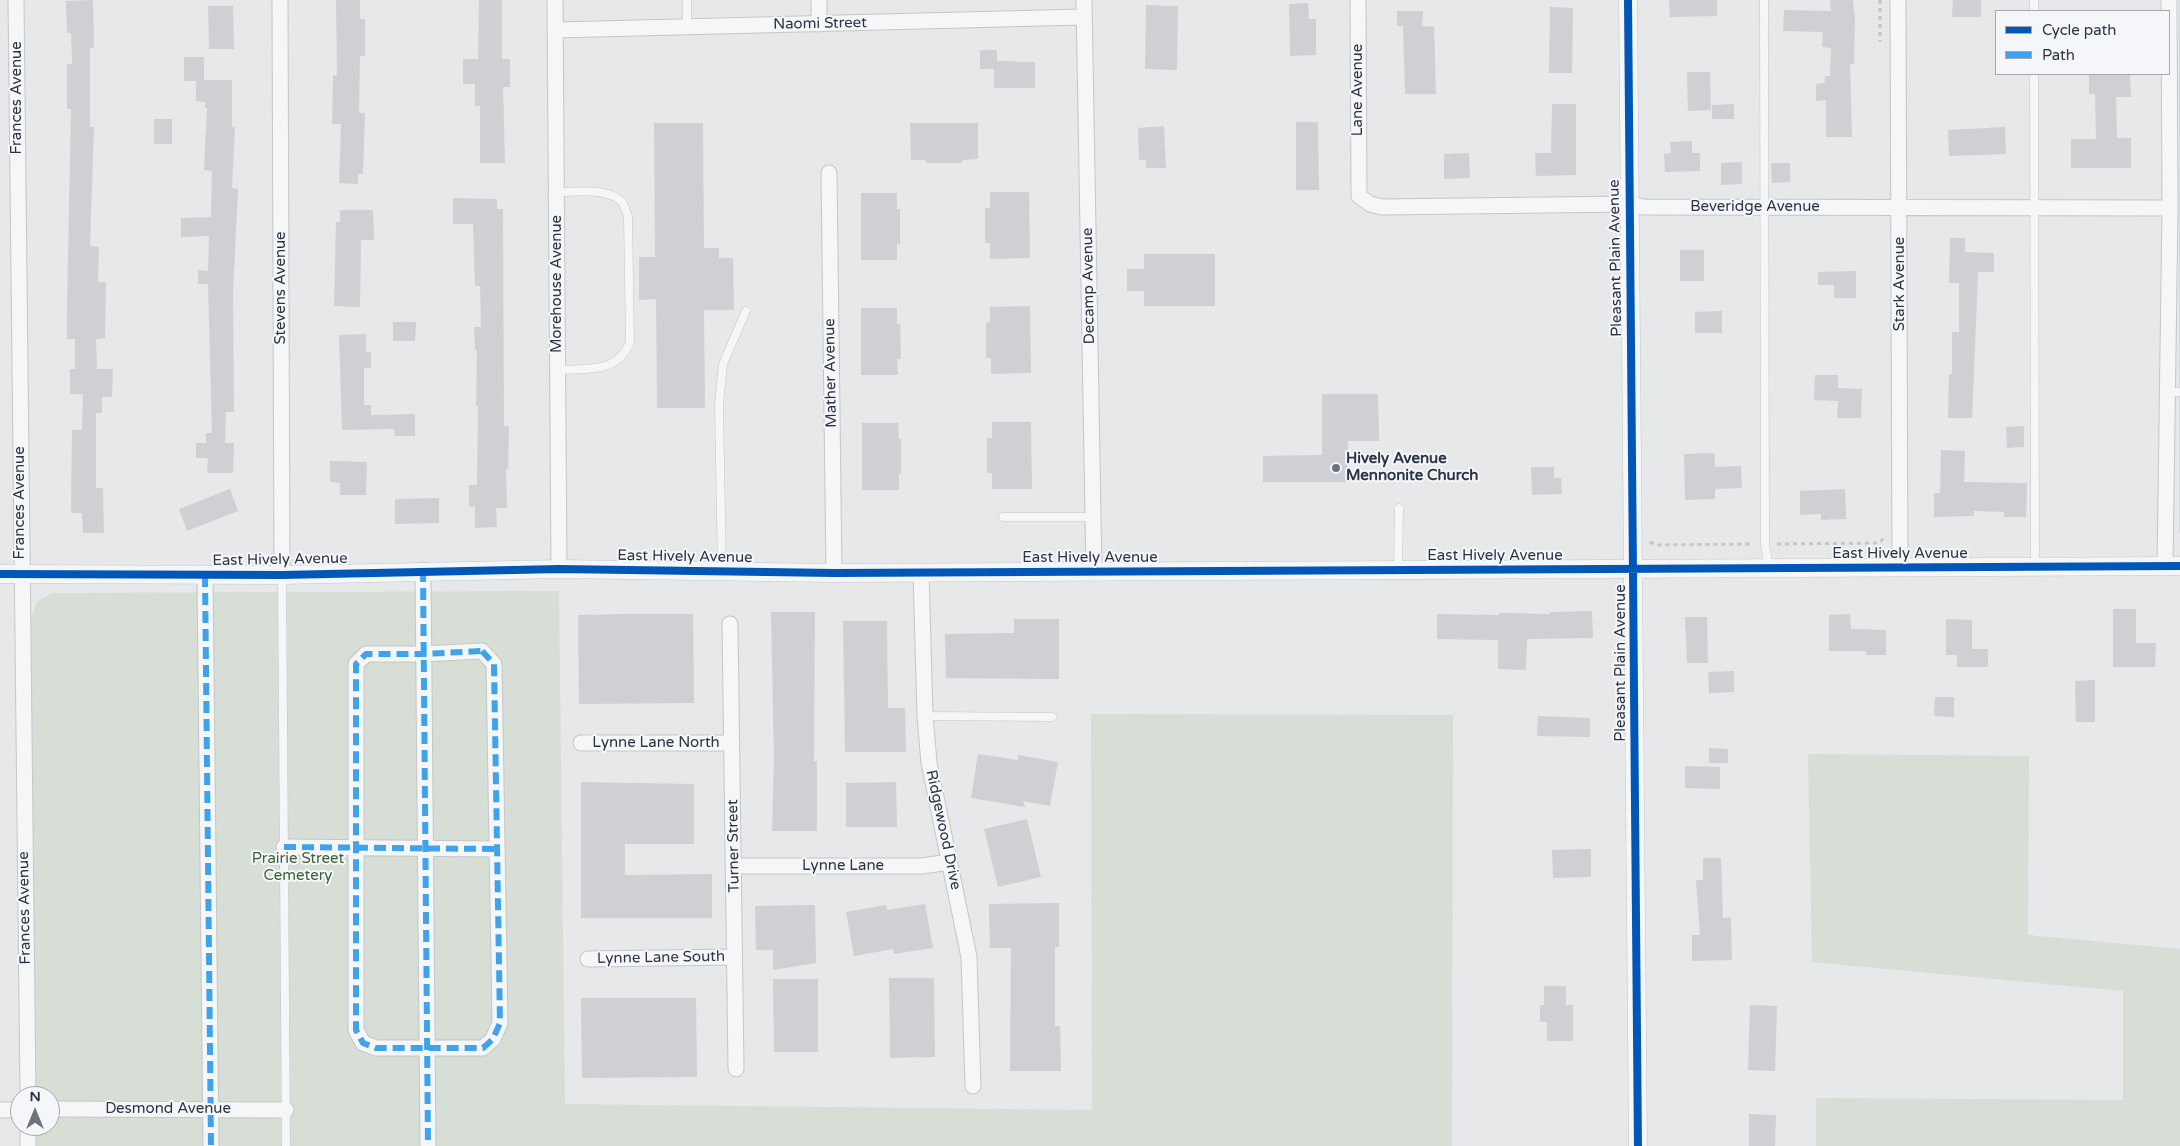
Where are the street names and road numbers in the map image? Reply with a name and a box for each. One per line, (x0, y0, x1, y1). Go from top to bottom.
street label: Naomi Street (773, 14, 867, 34)
street label: Frances Avenue (8, 41, 26, 155)
street label: Lane Avenue (1349, 44, 1367, 136)
street label: Pleasant Plain Avenue (1606, 179, 1626, 337)
street label: Beveridge Avenue (1690, 198, 1820, 216)
street label: Morehouse Avenue (548, 215, 566, 353)
street label: Decamp Avenue (1079, 227, 1099, 345)
street label: Stevens Avenue (272, 231, 290, 345)
street label: Stark Avenue (1891, 237, 1909, 331)
street label: Mather Avenue (821, 318, 841, 428)
street label: Frances Avenue (11, 446, 29, 560)
street label: East Hively Avenue (1832, 545, 1968, 563)
street label: East Hively Avenue (617, 547, 753, 567)
street label: East Hively Avenue (1427, 547, 1563, 565)
street label: East Hively Avenue (1022, 549, 1158, 567)
street label: East Hively Avenue (212, 550, 348, 570)
street label: Pleasant Plain Avenue (1612, 584, 1630, 742)
street label: Lynne Lane North (592, 734, 720, 752)
street label: Ridgewood Drive (922, 768, 964, 892)
street label: Turner Street (724, 799, 744, 893)
street label: Frances Avenue (15, 851, 35, 965)
street label: Lynne Lane (802, 857, 884, 875)
street label: Lynne Lane South (597, 948, 725, 968)
street label: Desmond Avenue (105, 1100, 231, 1118)

